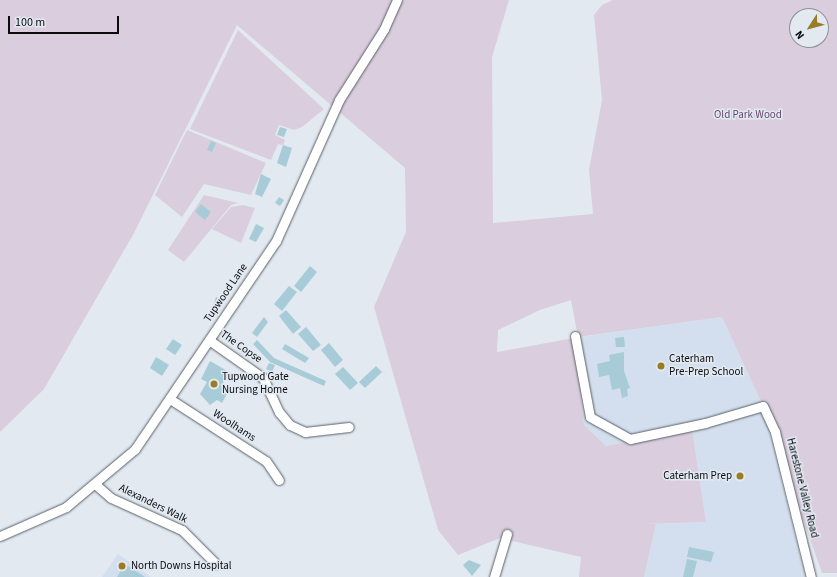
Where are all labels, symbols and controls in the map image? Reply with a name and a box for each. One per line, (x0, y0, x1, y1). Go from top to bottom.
scale bar (10, 8, 121, 34)
north arrow (789, 8, 829, 48)
text: 100 m (15, 14, 45, 31)
text: N (791, 27, 808, 42)
park label: Old Park Wood (714, 108, 782, 122)
street label: Tupwood Lane (202, 261, 250, 325)
street label: The Copse (218, 328, 264, 366)
place label: Caterham Pre-Prep School (669, 353, 743, 379)
marker: Caterham Pre-Prep School (656, 361, 666, 371)
place label: Tupwood Gate Nursing Home (222, 371, 289, 397)
marker: Tupwood Gate Nursing Home (209, 379, 219, 389)
street label: Woolhams (210, 407, 258, 445)
street label: Harestone Valley Road (783, 437, 821, 539)
place label: Caterham Prep (663, 469, 732, 483)
marker: Caterham Prep (735, 471, 745, 481)
street label: Alexanders Walk (116, 482, 190, 526)
place label: North Downs Hospital (131, 559, 232, 573)
marker: North Downs Hospital (116, 560, 128, 572)

